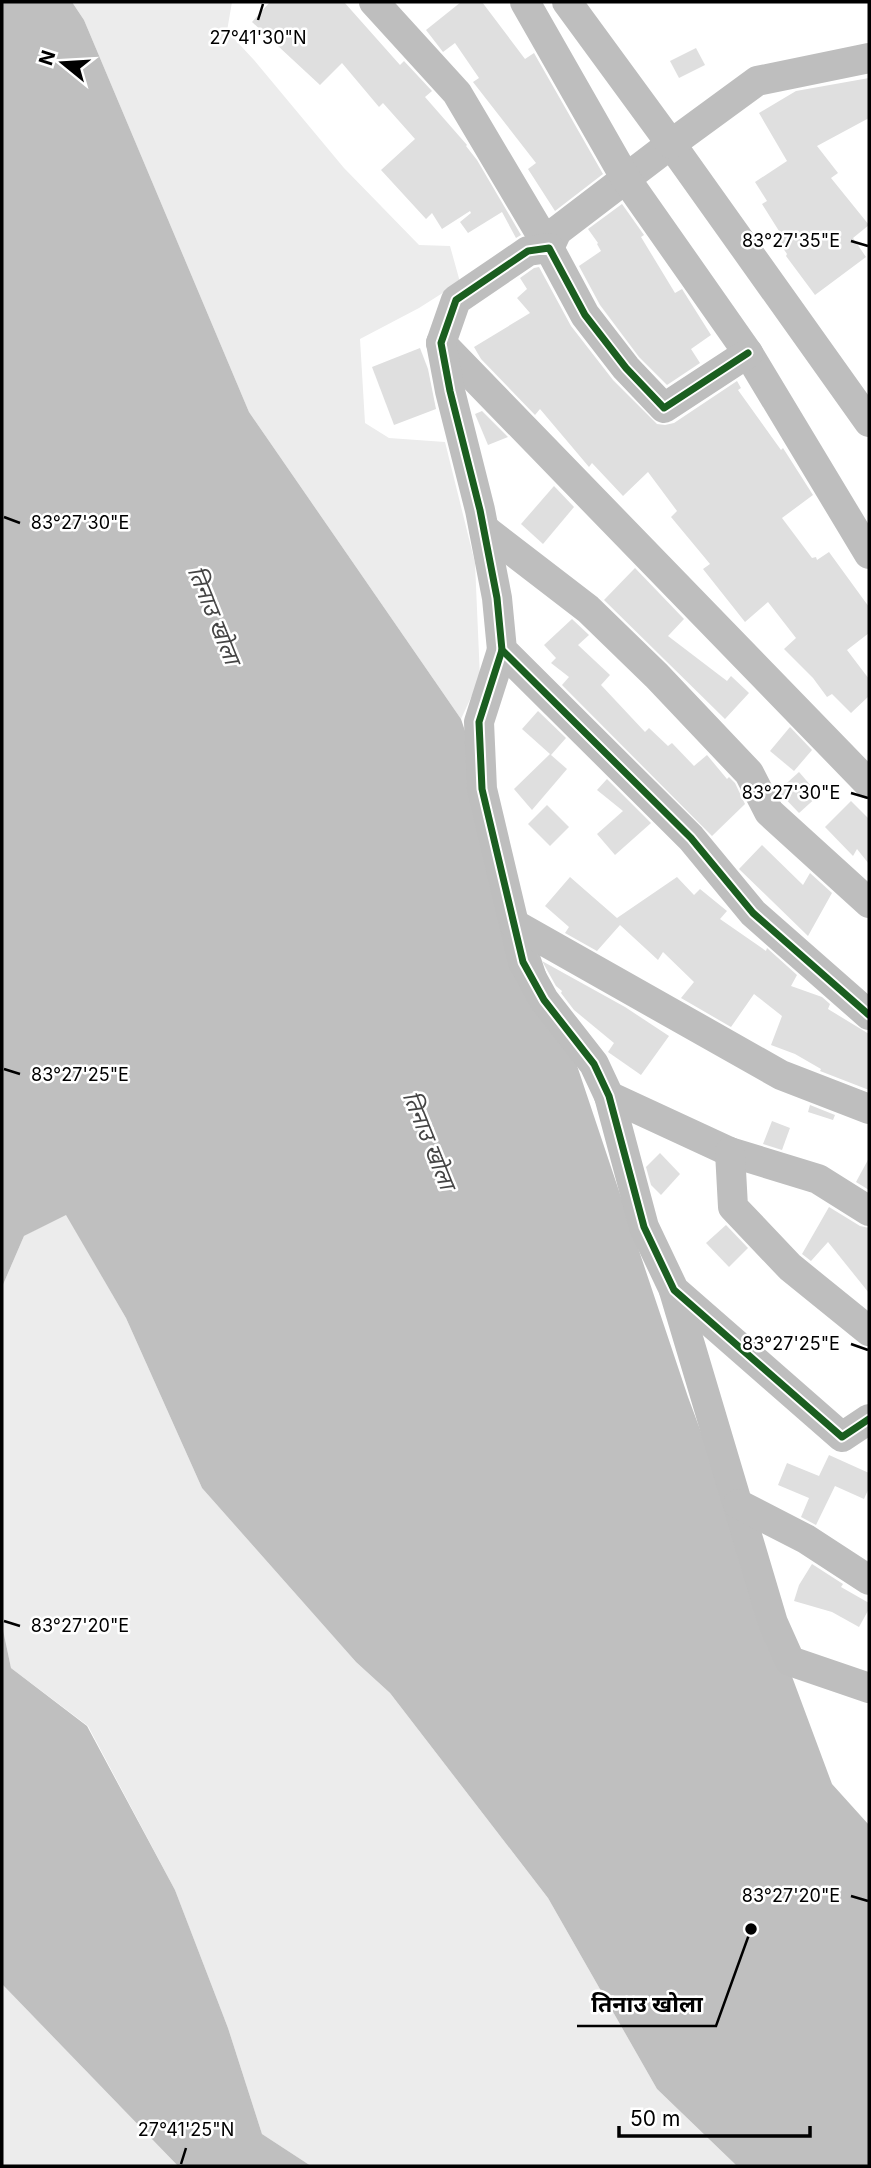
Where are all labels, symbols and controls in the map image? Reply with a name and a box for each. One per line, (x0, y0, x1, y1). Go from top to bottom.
text: 27°41'30"N (210, 27, 306, 48)
north arrow (28, 28, 98, 98)
text: N (34, 47, 60, 68)
text: 83°27'35"E (742, 230, 840, 251)
text: 83°27'30"E (31, 512, 129, 533)
water label: तिनाउ खोला (182, 562, 248, 672)
text: 83°27'30"E (742, 782, 840, 803)
text: 83°27'25"E (31, 1064, 129, 1085)
water label: तिनाउ खोला (397, 1087, 463, 1197)
text: 83°27'25"E (742, 1333, 840, 1354)
text: 83°27'20"E (31, 1615, 129, 1636)
text: 83°27'20"E (742, 1885, 840, 1906)
callout: तिनाउ खोला (577, 1982, 716, 2026)
text: तिनाउ खोला (591, 1990, 704, 2018)
scale bar (619, 2094, 810, 2138)
text: 50 m (630, 2106, 680, 2131)
text: 27°41'25"N (138, 2119, 234, 2140)

